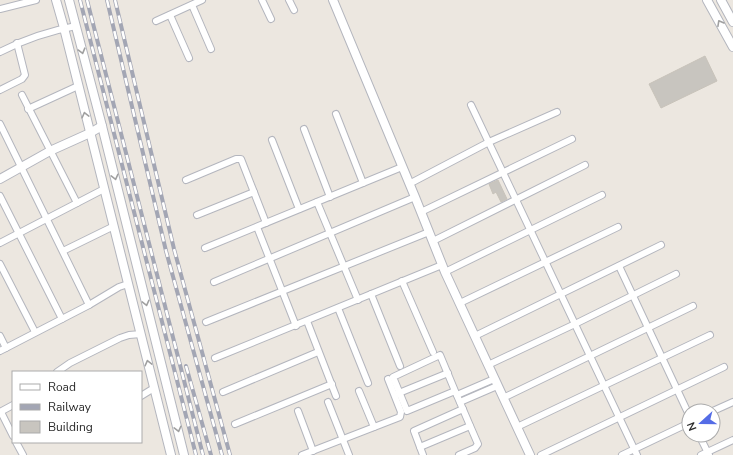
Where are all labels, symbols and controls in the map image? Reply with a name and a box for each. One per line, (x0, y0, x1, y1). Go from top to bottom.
one-way arrow (718, 20, 725, 27)
one-way arrow (77, 47, 86, 54)
one-way arrow (81, 112, 90, 119)
one-way arrow (110, 174, 118, 180)
one-way arrow (141, 299, 150, 306)
one-way arrow (144, 360, 153, 367)
legend (12, 371, 142, 443)
text: Road (48, 379, 76, 395)
text: Railway (48, 399, 92, 415)
north arrow (681, 403, 721, 443)
text: Building (48, 419, 93, 435)
text: N (684, 420, 701, 433)
one-way arrow (173, 426, 181, 433)

